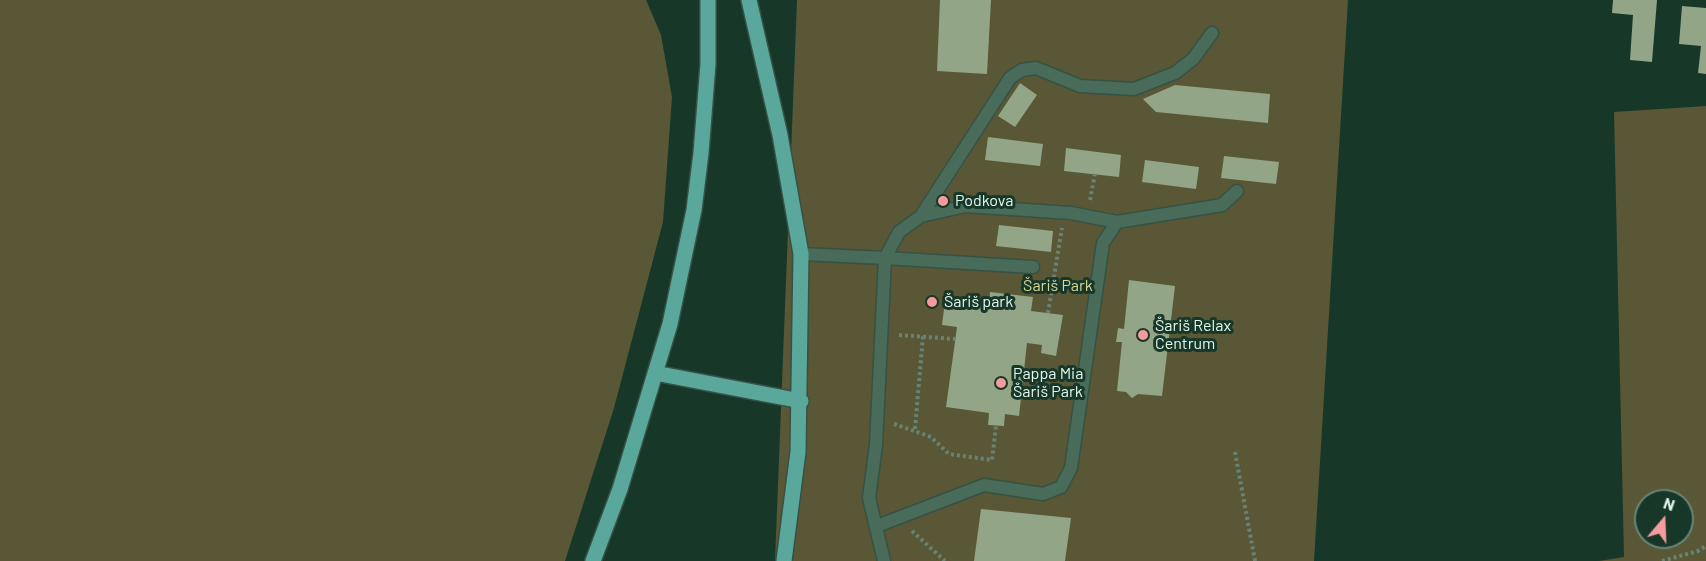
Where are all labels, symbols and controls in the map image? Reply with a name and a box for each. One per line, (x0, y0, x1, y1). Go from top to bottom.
place label: Podkova (955, 191, 1013, 211)
marker: Podkova (936, 194, 950, 208)
park label: Šariš Park (1023, 276, 1093, 296)
place label: Šariš park (944, 292, 1013, 312)
marker: Šariš park (925, 295, 939, 309)
place label: Šariš Relax Centrum (1155, 316, 1231, 354)
marker: Šariš Relax Centrum (1136, 328, 1150, 342)
place label: Pappa Mia Šariš Park (1013, 364, 1083, 402)
marker: Pappa Mia Šariš Park (994, 376, 1008, 390)
north arrow (1634, 489, 1694, 549)
text: N (1661, 493, 1677, 514)

